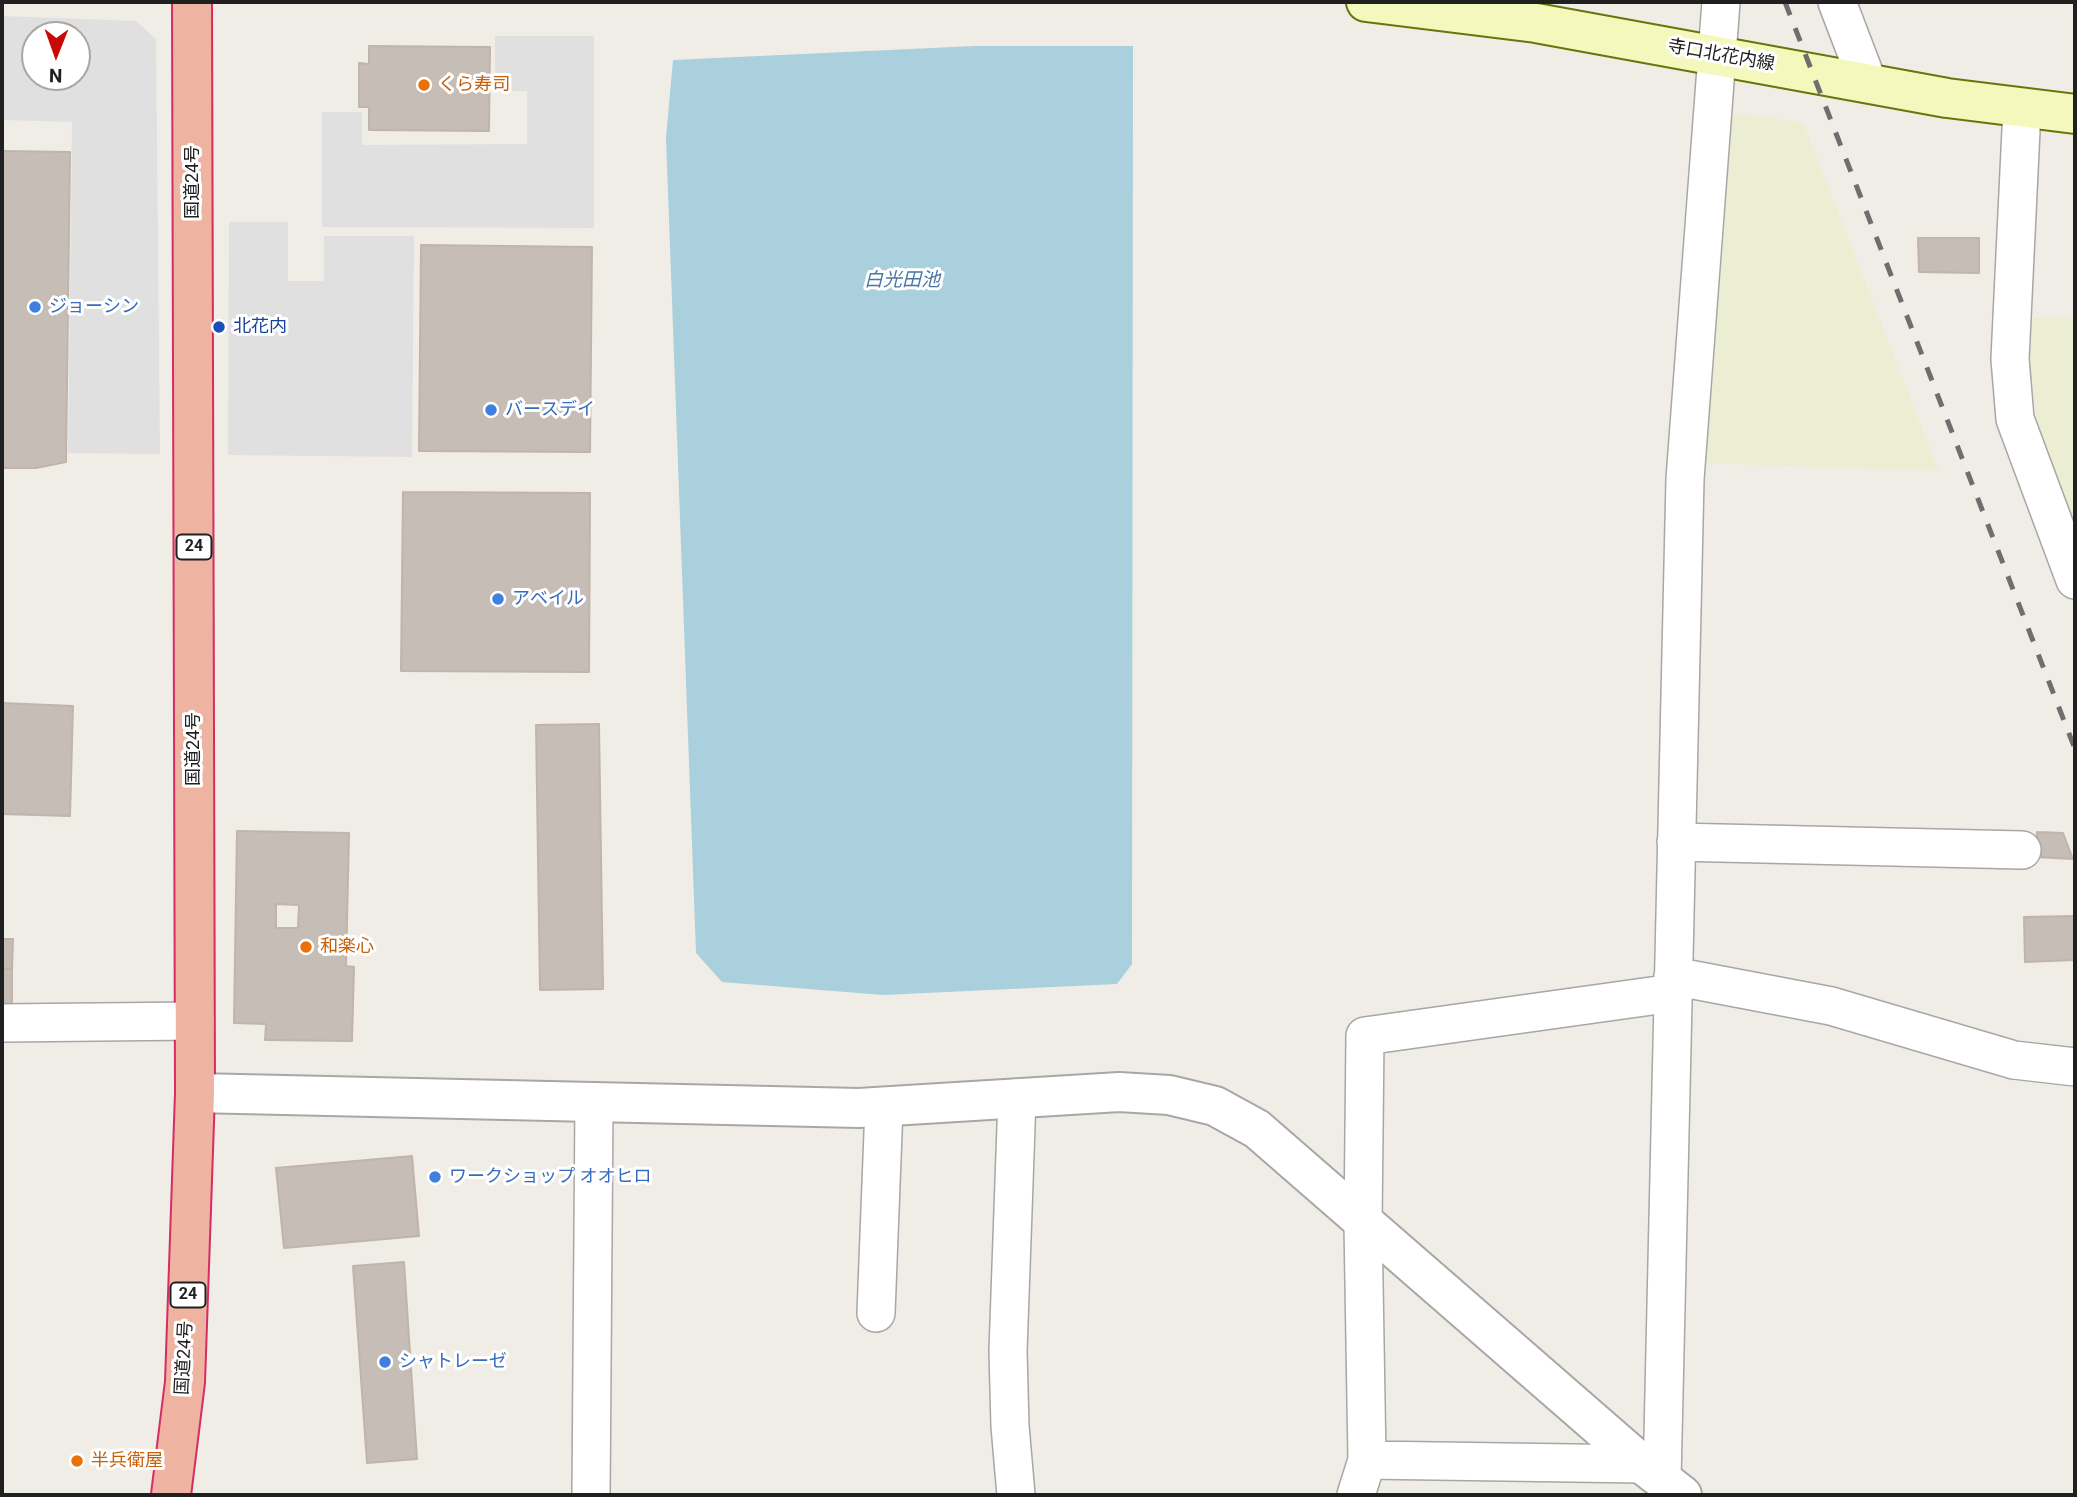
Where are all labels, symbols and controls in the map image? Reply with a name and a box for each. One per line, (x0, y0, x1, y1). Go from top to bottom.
north arrow (21, 21, 91, 91)
street label: 寺口北花内線 (1666, 36, 1776, 76)
text: N (49, 64, 63, 87)
place label: くら寿司 (438, 74, 510, 96)
marker: くら寿司 (416, 77, 432, 93)
street label: 国道24号 (182, 145, 204, 219)
water label: 白光田池 (864, 270, 940, 292)
place label: ジョーシン (49, 296, 139, 318)
marker: ジョーシン (27, 299, 43, 315)
place label: 北花内 (233, 316, 287, 338)
marker: 北花内 (211, 319, 227, 335)
place label: バースデイ (505, 399, 595, 421)
marker: バースデイ (483, 402, 499, 418)
road number: 24 (176, 534, 212, 560)
place label: アベイル (512, 588, 584, 610)
marker: アベイル (490, 591, 506, 607)
street label: 国道24号 (183, 712, 205, 786)
place label: 和楽心 (320, 936, 374, 958)
marker: 和楽心 (298, 939, 314, 955)
place label: ワークショップ オオヒロ (449, 1166, 651, 1188)
marker: ワークショップ オオヒロ (427, 1169, 443, 1185)
road number: 24 (170, 1282, 206, 1308)
street label: 国道24号 (172, 1320, 198, 1396)
place label: シャトレーゼ (399, 1351, 507, 1373)
marker: シャトレーゼ (377, 1354, 393, 1370)
place label: 半兵衛屋 (91, 1450, 163, 1472)
marker: 半兵衛屋 (69, 1453, 85, 1469)

